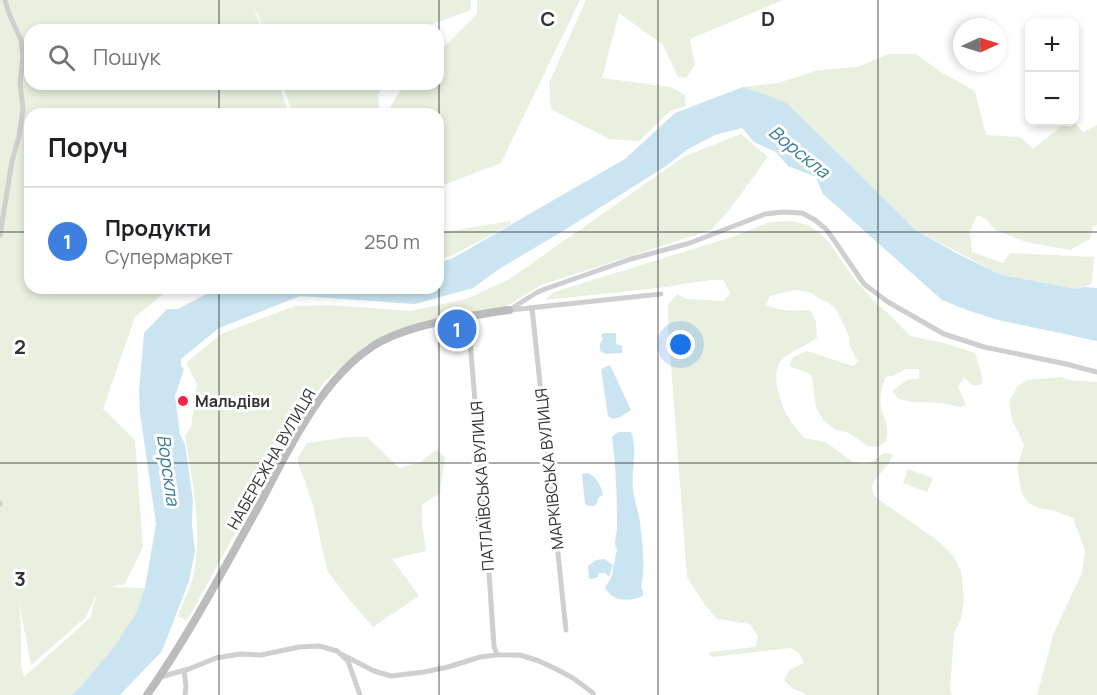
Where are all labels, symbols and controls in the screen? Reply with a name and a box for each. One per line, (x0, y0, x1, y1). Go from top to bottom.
text: C (541, 5, 555, 32)
text: D (761, 5, 775, 32)
north arrow (953, 18, 1007, 72)
map controls (1025, 18, 1079, 126)
button: + (1025, 18, 1079, 72)
search box (24, 24, 444, 90)
icon: search (45, 41, 78, 74)
text: Пошук (93, 42, 160, 72)
button: − (1025, 72, 1079, 126)
water label: Ворскла (764, 119, 836, 184)
text: Поруч (48, 129, 128, 165)
text: Продукти (105, 213, 211, 243)
text: 1 (63, 228, 72, 255)
text: 250 m (364, 228, 420, 255)
text: Супермаркет (105, 243, 233, 270)
pin: 1 (438, 306, 476, 352)
your location (666, 330, 695, 359)
text: 2 (14, 333, 26, 360)
street label: НАБЕРЕЖНА ВУЛИЦЯ (222, 385, 320, 533)
street label: МАРКІВСЬКА ВУЛИЦЯ (530, 387, 568, 551)
place label: Мальдіви (195, 390, 270, 412)
marker: Мальдіви (176, 394, 190, 408)
street label: ПАТЛАЇВСЬКА ВУЛИЦЯ (465, 400, 499, 572)
water label: Ворскла (152, 433, 186, 508)
text: 3 (14, 565, 26, 592)

